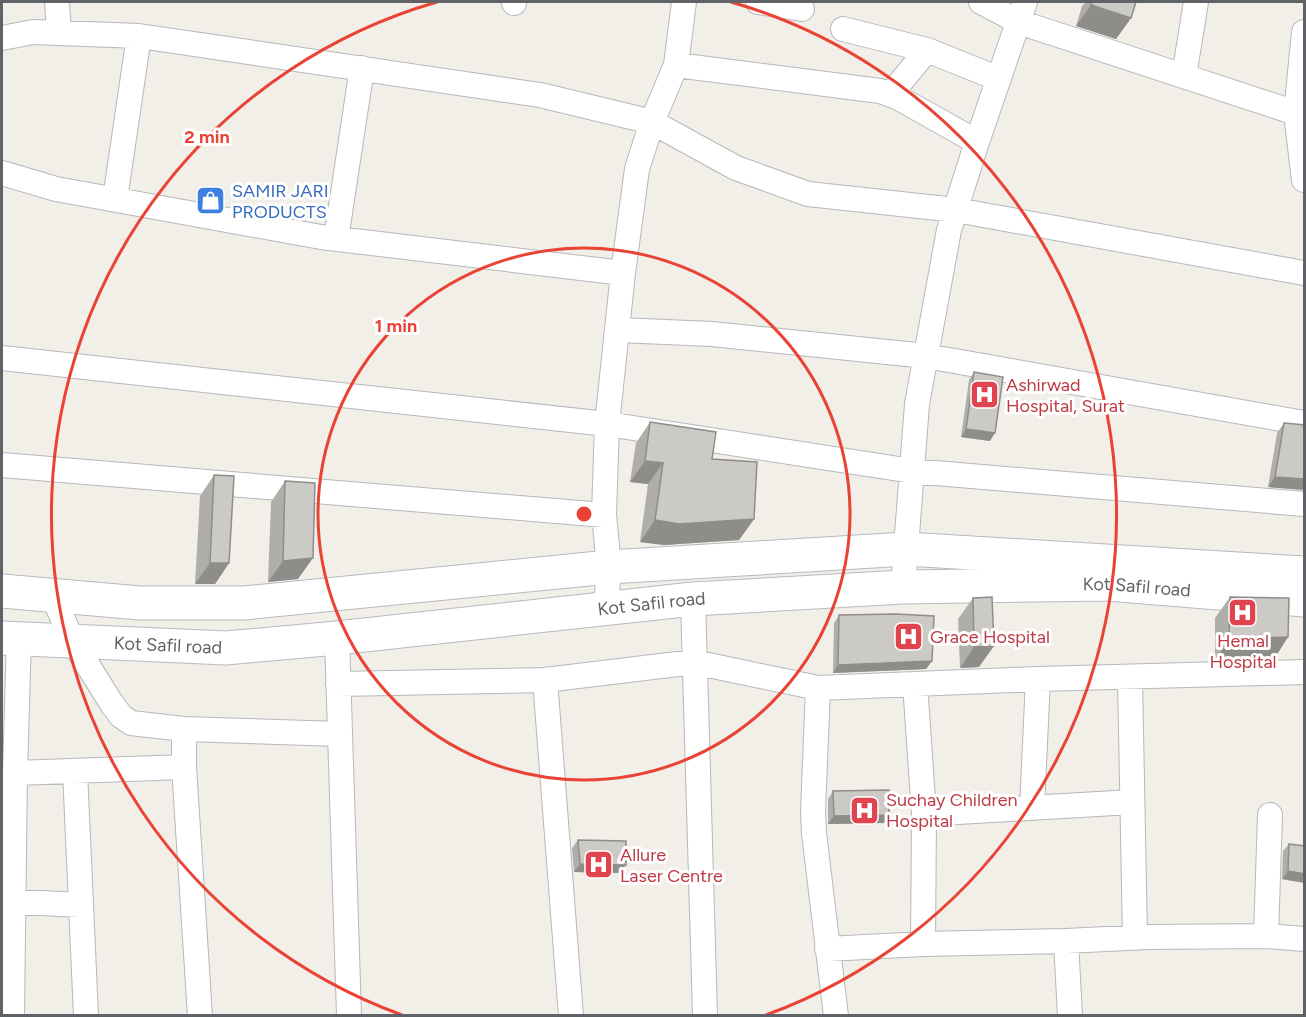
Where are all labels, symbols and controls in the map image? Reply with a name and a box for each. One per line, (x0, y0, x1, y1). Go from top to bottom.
text: 2 min (184, 126, 230, 148)
place label: SAMIR JARI PRODUCTS (232, 180, 329, 223)
shop icon: SAMIR JARI PRODUCTS (195, 185, 227, 217)
text: 1 min (375, 315, 417, 337)
place label: Ashirwad Hospital, Surat (1006, 374, 1125, 417)
hospital icon: Ashirwad Hospital, Surat (969, 379, 1001, 411)
centre of rings (574, 504, 594, 524)
street label: Kot Safil road (1082, 573, 1192, 602)
street label: Kot Safil road (596, 587, 706, 620)
hospital icon: Hemal Hospital (1227, 596, 1259, 628)
hospital icon: Grace Hospital (893, 621, 925, 653)
place label: Grace Hospital (930, 626, 1050, 648)
place label: Hemal Hospital (1209, 630, 1277, 673)
street label: Kot Safil road (113, 632, 222, 659)
place label: Suchay Children Hospital (886, 789, 1018, 832)
hospital icon: Suchay Children Hospital (849, 794, 881, 826)
place label: Allure Laser Centre (620, 844, 723, 887)
hospital icon: Allure Laser Centre (583, 849, 615, 881)

